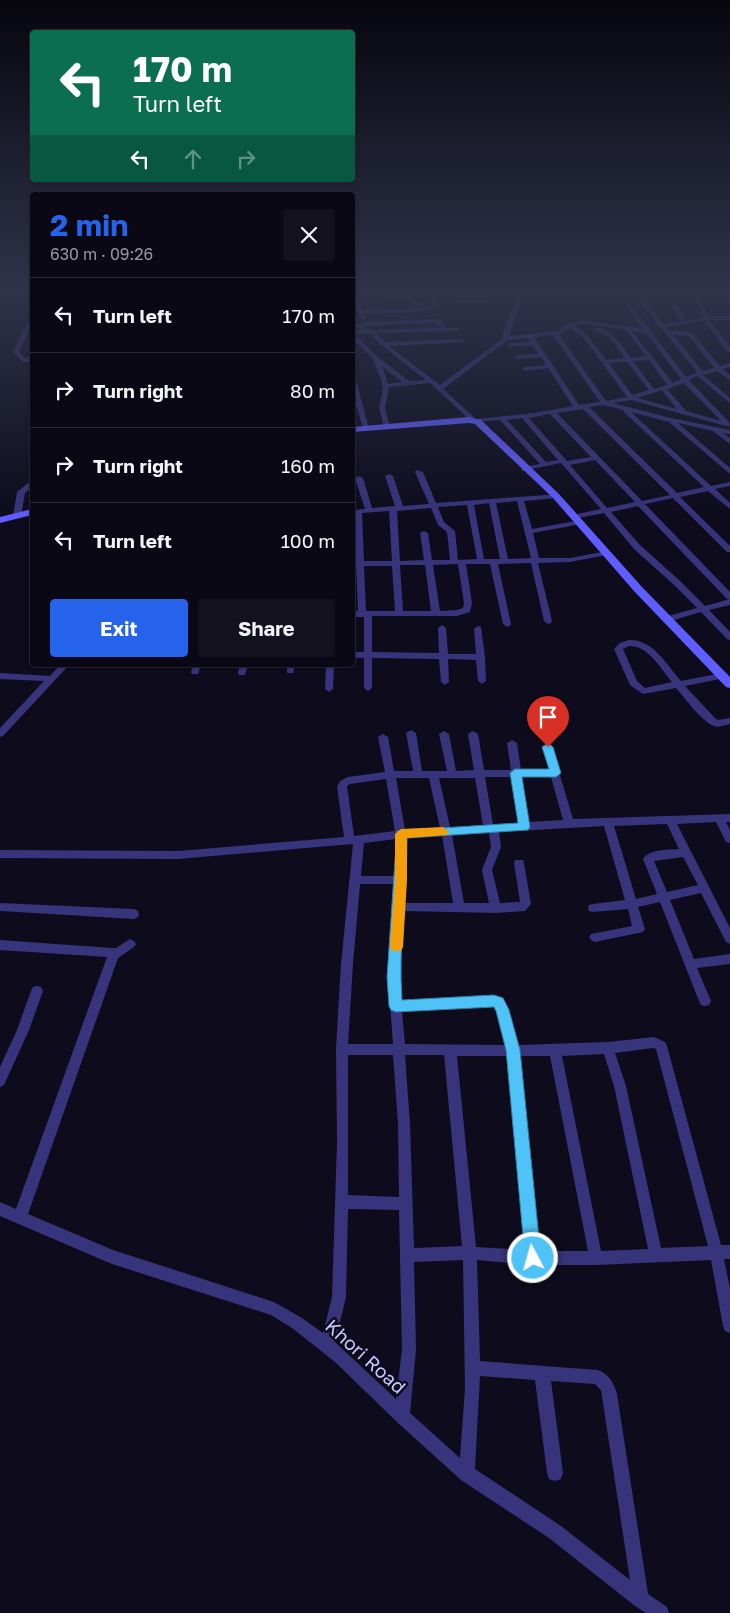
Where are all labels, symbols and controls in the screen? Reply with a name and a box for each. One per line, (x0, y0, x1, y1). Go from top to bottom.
text: 170 m (133, 48, 232, 90)
icon: left (50, 50, 115, 115)
text: Turn left (133, 90, 222, 117)
icon: left (126, 145, 154, 173)
icon: ahead (179, 145, 207, 173)
icon: right (232, 145, 260, 173)
text: 2 min (50, 207, 128, 243)
button: close (283, 209, 335, 261)
text: 630 m · 09:26 (50, 244, 153, 264)
icon: left (50, 301, 78, 329)
text: Turn left (93, 304, 172, 327)
text: 170 m (282, 304, 335, 327)
icon: right (50, 376, 78, 404)
text: Turn right (93, 379, 183, 402)
text: 80 m (290, 379, 335, 402)
icon: right (50, 451, 78, 479)
text: Turn right (93, 454, 183, 477)
text: 160 m (281, 454, 335, 477)
icon: left (50, 526, 78, 554)
text: Turn left (93, 529, 172, 552)
text: 100 m (281, 529, 335, 552)
button: Exit (50, 599, 188, 657)
button: Share (198, 599, 335, 657)
pin (527, 696, 569, 747)
icon: arrive (534, 703, 562, 731)
position arrow (506, 1231, 558, 1283)
street label: Khori Road (321, 1314, 411, 1398)

